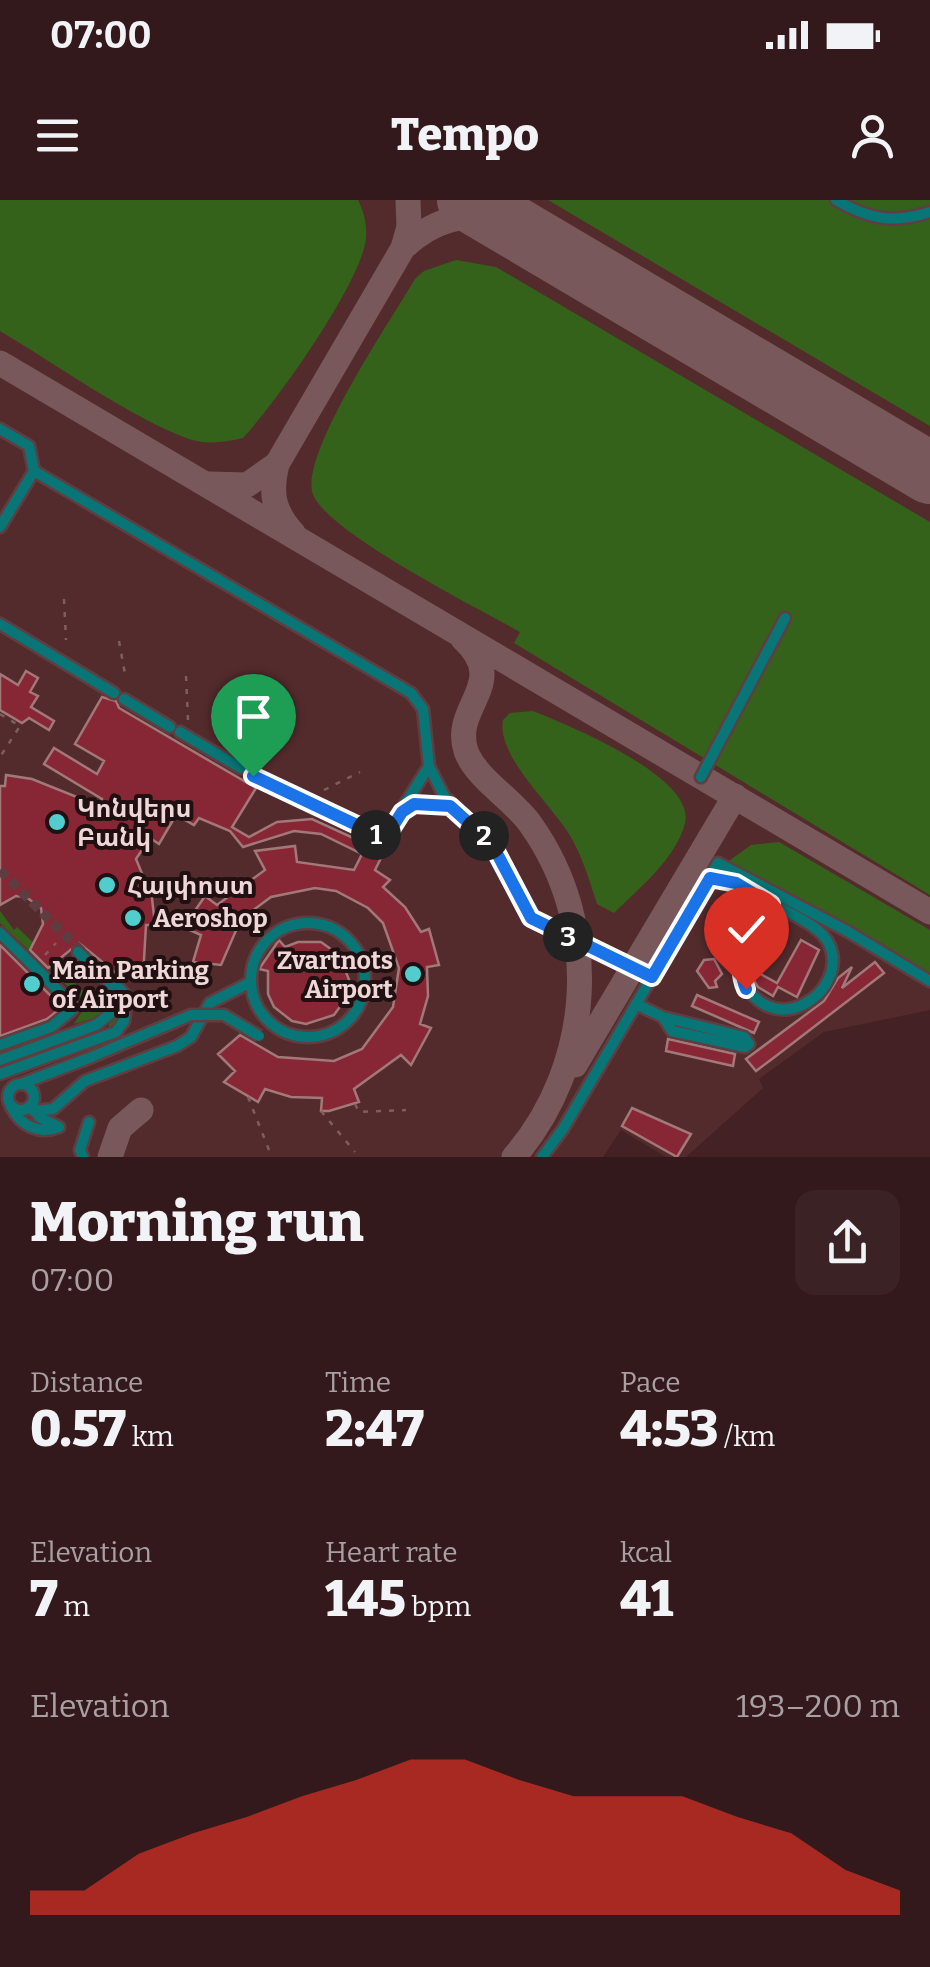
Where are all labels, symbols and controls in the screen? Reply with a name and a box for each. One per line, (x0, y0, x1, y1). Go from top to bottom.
text: 07:00 (50, 12, 152, 58)
icon: menu (30, 108, 85, 163)
text: Tempo (391, 108, 539, 162)
icon: person (845, 108, 900, 163)
pin (211, 674, 296, 777)
icon: arrive (226, 689, 281, 744)
place label: Կոնվերս Բանկ (77, 794, 191, 853)
pin: 1 (351, 810, 401, 860)
marker: Կոնվերս Բանկ (46, 811, 68, 833)
pin: 2 (459, 811, 509, 861)
text: 1 (370, 818, 382, 851)
text: 2 (476, 819, 492, 852)
place label: Հայփոստ (127, 871, 254, 901)
marker: Հայփոստ (96, 874, 118, 896)
pin (704, 887, 789, 990)
icon: check (719, 902, 774, 957)
place label: Aeroshop (153, 904, 268, 934)
marker: Aeroshop (122, 907, 144, 929)
pin: 3 (543, 912, 593, 962)
text: 3 (560, 920, 576, 953)
place label: Zvartnots Airport (277, 946, 393, 1005)
place label: Main Parking of Airport (52, 956, 209, 1015)
marker: Zvartnots Airport (402, 963, 424, 985)
marker: Main Parking of Airport (21, 973, 43, 995)
text: Morning run (30, 1190, 364, 1256)
button: share (795, 1190, 900, 1295)
text: 07:00 (30, 1261, 114, 1299)
text: Distance (30, 1366, 143, 1399)
text: Time (325, 1366, 391, 1399)
text: Pace (620, 1366, 680, 1399)
text: 0.57 (30, 1399, 126, 1459)
text: 2:47 (325, 1399, 424, 1459)
text: 4:53 (620, 1399, 718, 1459)
text: km (126, 1420, 174, 1453)
text: /km (718, 1420, 775, 1453)
text: Elevation (30, 1536, 152, 1569)
text: Heart rate (325, 1536, 457, 1569)
text: kcal (620, 1536, 672, 1569)
text: 7 (30, 1569, 58, 1629)
text: 145 (325, 1569, 406, 1629)
text: 41 (620, 1569, 673, 1629)
text: m (58, 1590, 90, 1623)
text: bpm (406, 1590, 471, 1623)
text: Elevation (30, 1687, 170, 1725)
text: 193–200 m (736, 1687, 900, 1725)

